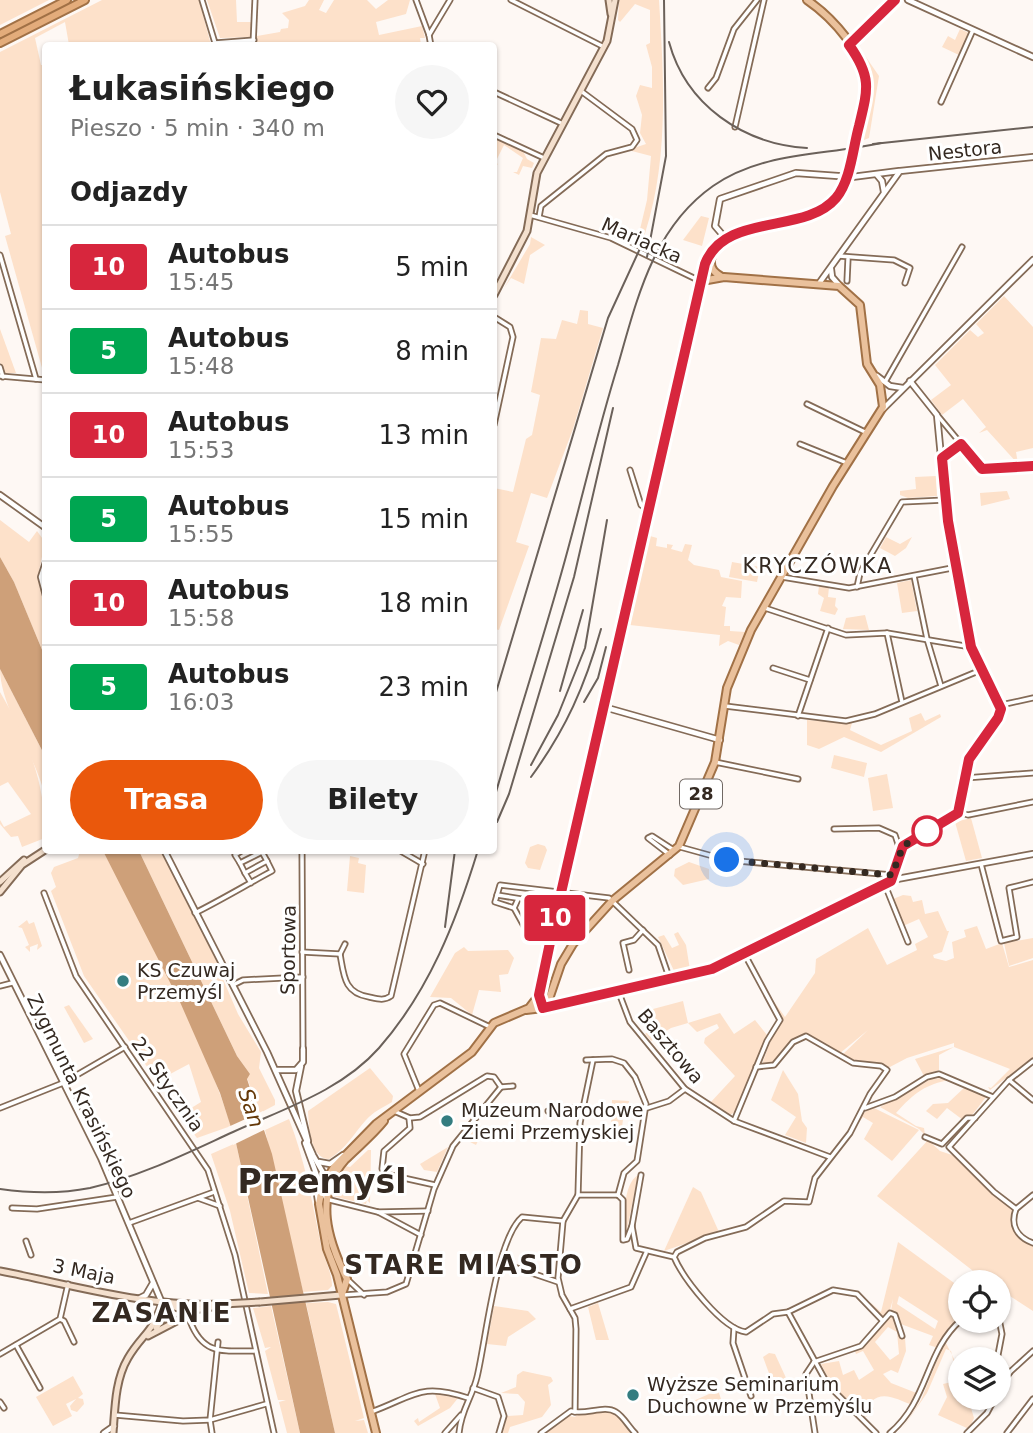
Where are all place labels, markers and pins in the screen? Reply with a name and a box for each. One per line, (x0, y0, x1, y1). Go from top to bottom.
unlabelled marker (912, 816, 942, 846)
place label: KS Czuwaj Przemyśl (137, 959, 235, 1003)
marker: KS Czuwaj Przemyśl (115, 973, 131, 989)
place label: Muzeum Narodowe Ziemi Przemyskiej (461, 1099, 643, 1143)
marker: Muzeum Narodowe Ziemi Przemyskiej (439, 1113, 455, 1129)
place label: Wyższe Seminarium Duchowne w Przemyślu (647, 1373, 872, 1417)
marker: Wyższe Seminarium Duchowne w Przemyślu (625, 1387, 641, 1403)

